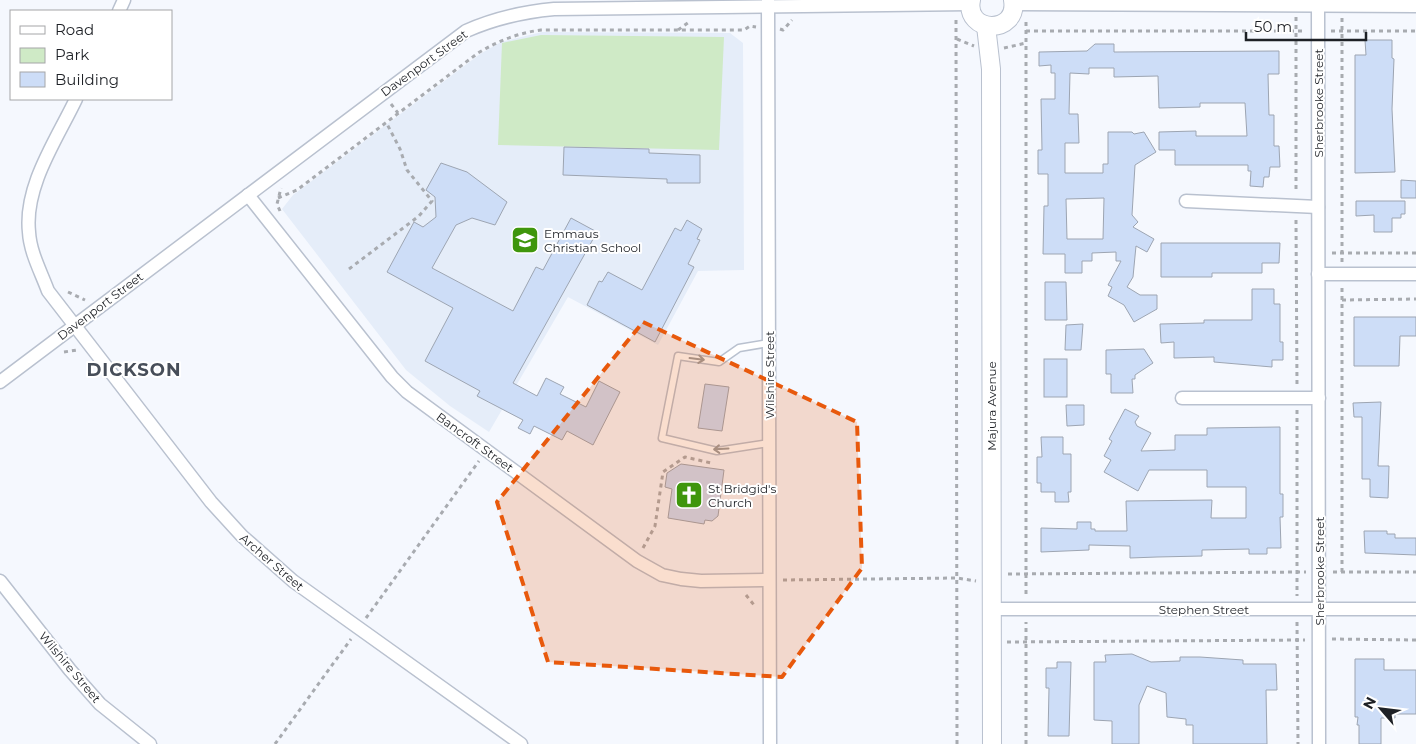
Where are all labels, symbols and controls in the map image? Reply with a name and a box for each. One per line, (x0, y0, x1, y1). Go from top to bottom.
legend (10, 10, 172, 100)
scale bar (1246, 10, 1366, 42)
text: 50 m (1254, 17, 1292, 36)
text: Road (55, 20, 94, 39)
street label: Davenport Street (378, 26, 470, 99)
text: Park (55, 45, 89, 64)
street label: Sherbrooke Street (1311, 48, 1326, 157)
text: Building (55, 70, 119, 89)
school or university icon: Emmaus Christian School (510, 225, 540, 255)
place label: Emmaus Christian School (544, 226, 641, 255)
street label: Davenport Street (54, 269, 146, 343)
street label: Wilshire Street (762, 331, 777, 419)
one-way arrow (689, 354, 705, 364)
district label: DICKSON (86, 359, 182, 381)
street label: Majura Avenue (984, 361, 999, 451)
street label: Bancroft Street (434, 409, 517, 475)
one-way arrow (713, 445, 729, 454)
church icon: St Bridgid's Church (674, 480, 704, 510)
place label: St Bridgid's Church (708, 481, 777, 510)
street label: Sherbrooke Street (1312, 516, 1327, 625)
street label: Archer Street (237, 530, 307, 594)
street label: Stephen Street (1159, 602, 1249, 617)
street label: Wilshire Street (36, 628, 104, 706)
north arrow (1356, 684, 1406, 734)
text: N (1359, 694, 1380, 712)

